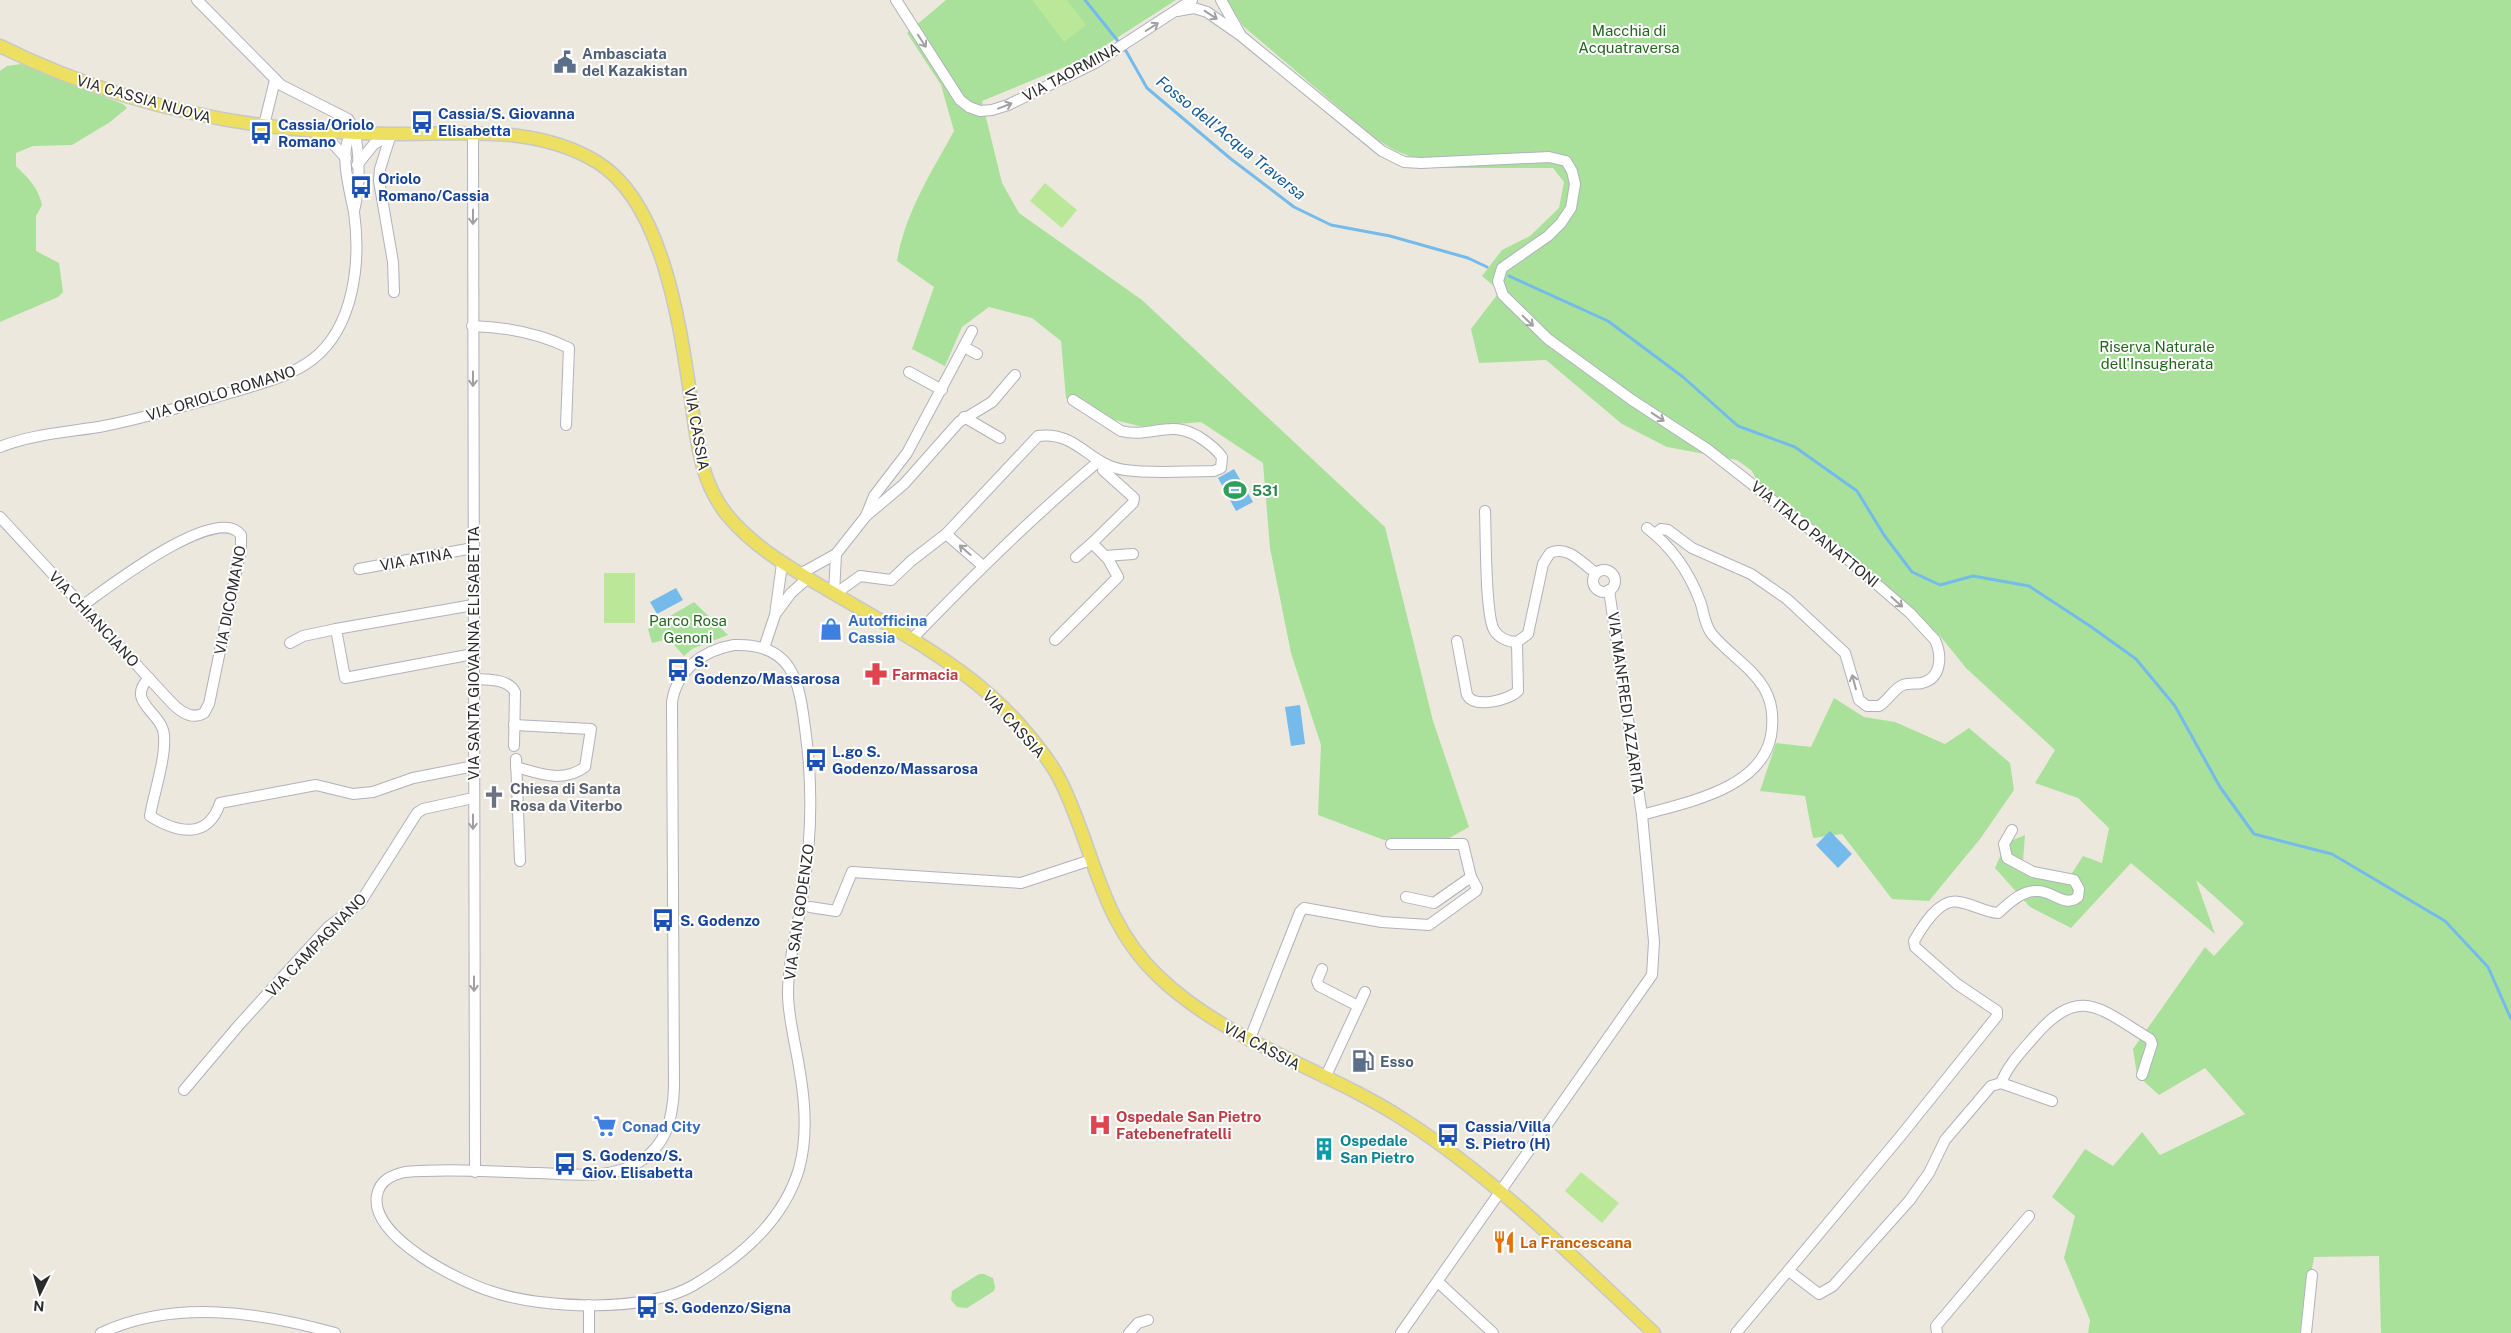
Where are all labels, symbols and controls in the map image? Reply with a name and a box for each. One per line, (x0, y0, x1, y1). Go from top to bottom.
one-way arrow (1203, 10, 1217, 20)
one-way arrow (1145, 22, 1159, 32)
park label: Macchia di Acquatraversa (1578, 22, 1680, 56)
one-way arrow (917, 34, 928, 48)
street label: VIA TAORMINA (1020, 39, 1123, 105)
place label: Ambasciata del Kazakistan (582, 45, 687, 79)
public building icon: Ambasciata del Kazakistan (552, 49, 578, 75)
street label: VIA CASSIA NUOVA (75, 72, 214, 126)
water label: Fosso dell'Acqua Traversa (1153, 72, 1309, 204)
one-way arrow (997, 101, 1012, 110)
place label: Cassia/S. Giovanna Elisabetta (438, 105, 575, 139)
bus stop icon: Cassia/S. Giovanna Elisabetta (409, 109, 435, 135)
place label: Cassia/Oriolo Romano (278, 116, 374, 150)
bus stop icon: Cassia/Oriolo Romano (248, 120, 274, 146)
place label: Oriolo Romano/Cassia (378, 170, 489, 204)
bus stop icon: Oriolo Romano/Cassia (348, 174, 374, 200)
one-way arrow (468, 208, 478, 224)
one-way arrow (1522, 315, 1534, 327)
park label: Riserva Naturale dell'Insugherata (2099, 338, 2215, 372)
street label: VIA ORIOLO ROMANO (144, 362, 298, 424)
one-way arrow (468, 370, 478, 387)
street label: VIA CASSIA (681, 386, 713, 472)
one-way arrow (1651, 413, 1665, 423)
sports icon: 531 (1222, 477, 1248, 503)
street label: VIA ITALO PANATTONI (1748, 477, 1882, 591)
place label: 531 (1252, 482, 1279, 499)
street label: VIA SANTA GIOVANNA ELISABETTA (465, 526, 482, 780)
street label: VIA DICOMANO (211, 544, 249, 656)
street label: VIA ATINA (379, 544, 454, 574)
one-way arrow (958, 545, 971, 556)
street label: VIA CHIANCIANO (45, 568, 143, 670)
one-way arrow (1891, 596, 1904, 608)
street label: VIA MANFREDI AZZARITA (1605, 611, 1647, 796)
park label: Parco Rosa Genoni (649, 612, 727, 646)
place label: Autofficina Cassia (848, 612, 927, 646)
shop icon: Autofficina Cassia (818, 616, 844, 642)
place label: S. Godenzo/Massarosa (694, 653, 840, 687)
bus stop icon: S. Godenzo/Massarosa (665, 657, 691, 683)
pharmacy icon: Farmacia (863, 661, 889, 687)
place label: Farmacia (892, 666, 958, 683)
one-way arrow (1849, 675, 1859, 691)
street label: VIA CASSIA (980, 687, 1049, 761)
place label: L.go S. Godenzo/Massarosa (832, 743, 978, 777)
bus stop icon: L.go S. Godenzo/Massarosa (803, 747, 829, 773)
place label: Chiesa di Santa Rosa da Viterbo (510, 780, 623, 814)
church icon: Chiesa di Santa Rosa da Viterbo (481, 784, 507, 810)
one-way arrow (468, 813, 478, 829)
street label: VIA SAN GODENZO (781, 843, 817, 981)
street label: VIA CAMPAGNANO (262, 890, 370, 1000)
bus stop icon: S. Godenzo (650, 907, 676, 933)
place label: S. Godenzo (680, 912, 761, 929)
one-way arrow (469, 976, 479, 992)
street label: VIA CASSIA (1221, 1019, 1303, 1073)
fuel station icon: Esso (1350, 1048, 1376, 1074)
place label: Esso (1380, 1053, 1414, 1070)
place label: Ospedale San Pietro Fatebenefratelli (1116, 1108, 1262, 1142)
hospital icon: Ospedale San Pietro Fatebenefratelli (1087, 1112, 1113, 1138)
supermarket icon: Conad City (592, 1113, 618, 1139)
place label: Conad City (622, 1118, 701, 1135)
place label: Cassia/Villa S. Pietro (H) (1465, 1118, 1551, 1152)
bus stop icon: Cassia/Villa S. Pietro (H) (1435, 1122, 1461, 1148)
place label: Ospedale San Pietro (1340, 1132, 1415, 1166)
building icon: Ospedale San Pietro (1311, 1136, 1337, 1162)
place label: S. Godenzo/S. Giov. Elisabetta (582, 1147, 693, 1181)
bus stop icon: S. Godenzo/S. Giov. Elisabetta (552, 1151, 578, 1177)
restaurant icon: La Francescana (1491, 1229, 1517, 1255)
place label: La Francescana (1520, 1234, 1632, 1251)
north arrow (15, 1268, 65, 1318)
bus stop icon: S. Godenzo/Signa (634, 1294, 660, 1320)
text: N (33, 1298, 45, 1314)
place label: S. Godenzo/Signa (664, 1299, 791, 1316)

